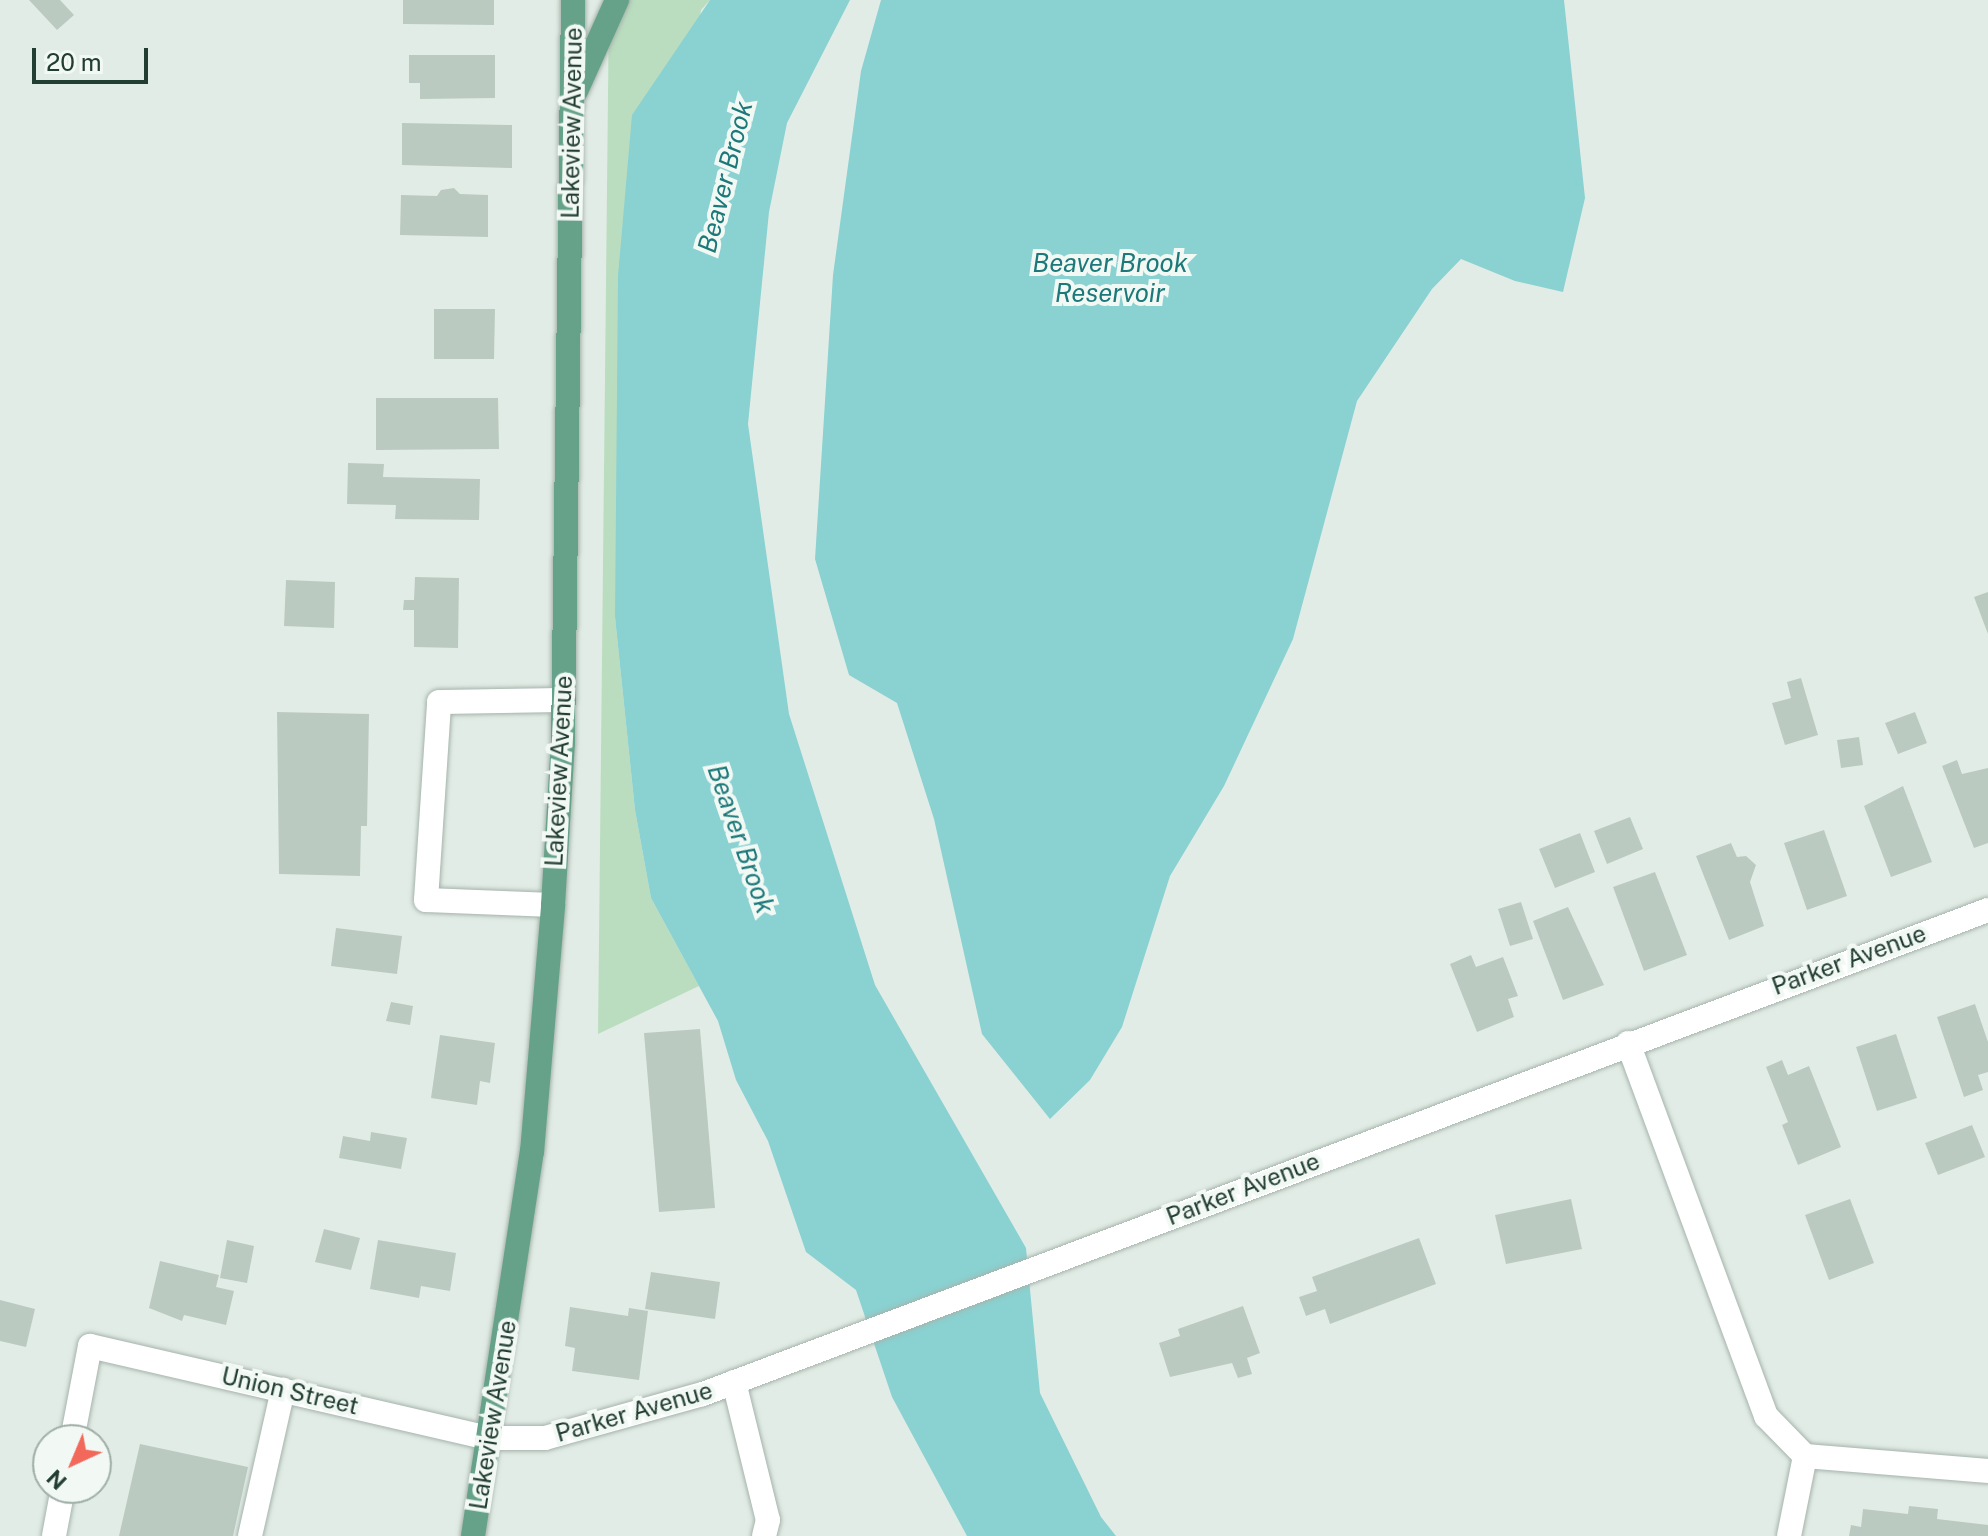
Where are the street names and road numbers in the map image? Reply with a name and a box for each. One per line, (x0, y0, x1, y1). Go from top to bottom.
street label: Lakeview Avenue (556, 27, 588, 219)
street label: Lakeview Avenue (540, 675, 578, 867)
street label: Parker Avenue (1768, 919, 1930, 1001)
street label: Parker Avenue (1162, 1147, 1324, 1231)
street label: Lakeview Avenue (464, 1318, 522, 1512)
street label: Union Street (219, 1361, 361, 1421)
street label: Parker Avenue (552, 1376, 716, 1448)

